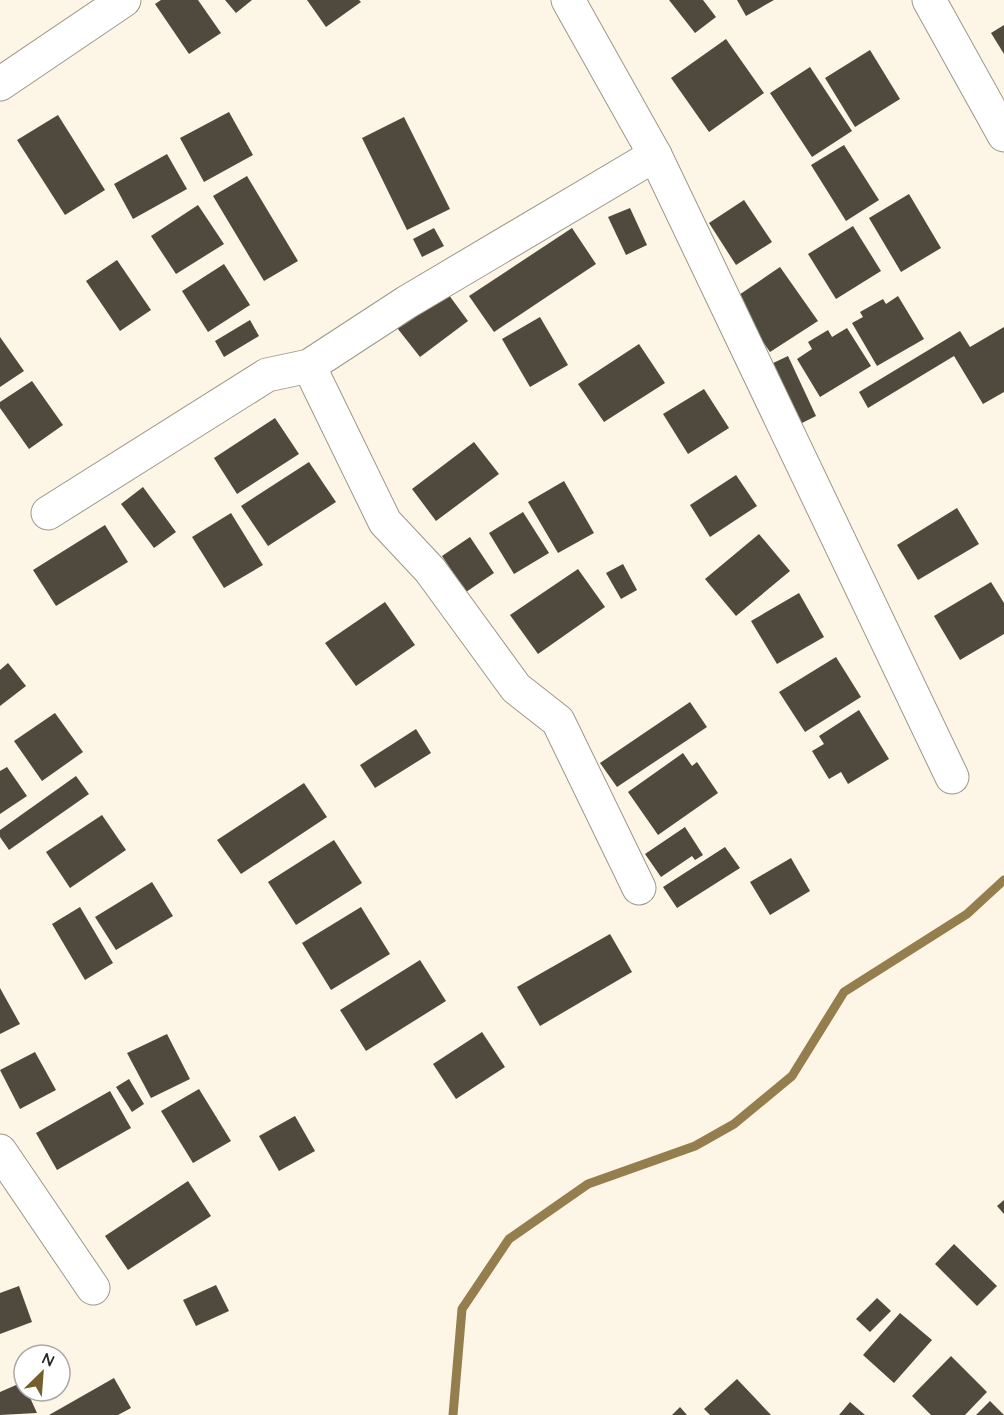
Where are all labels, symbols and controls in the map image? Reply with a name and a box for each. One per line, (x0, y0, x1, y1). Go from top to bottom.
north arrow (12, 1343, 72, 1403)
text: N (39, 1348, 58, 1371)

